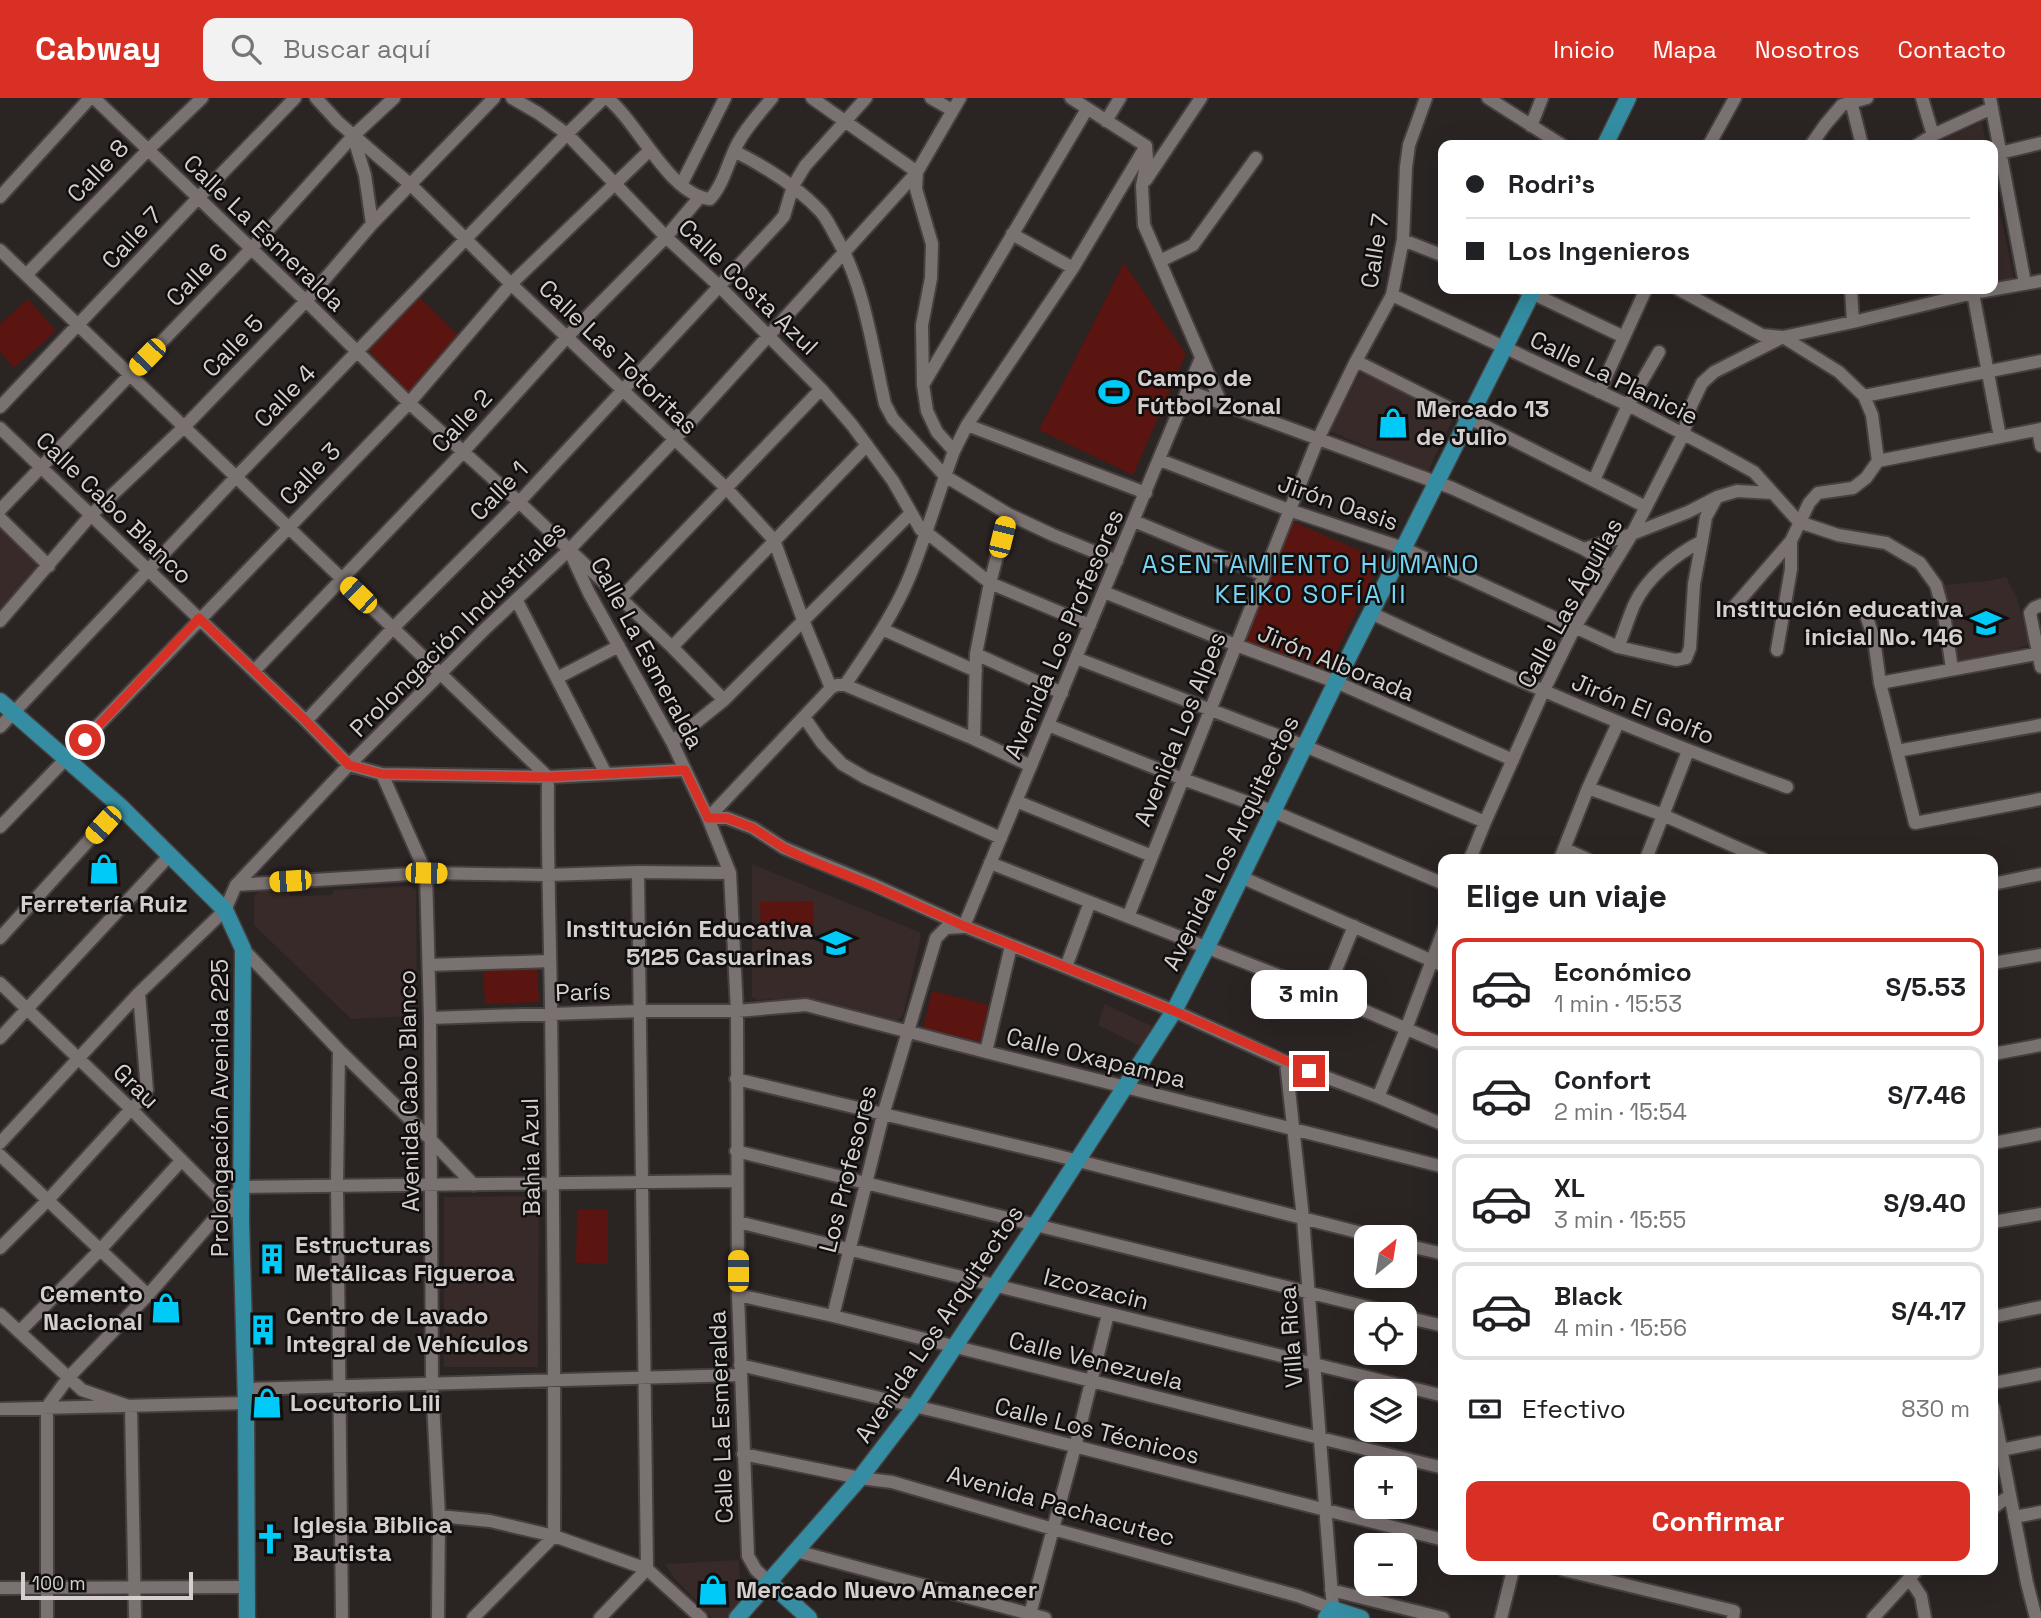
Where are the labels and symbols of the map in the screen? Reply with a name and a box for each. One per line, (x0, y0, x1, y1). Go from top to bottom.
street label: Calle 8 (60, 132, 135, 209)
street label: Calle La Esmeralda (177, 148, 352, 318)
street label: Calle 7 (95, 200, 169, 276)
street label: Calle Costa Azul (672, 212, 825, 361)
street label: Calle 7 (1353, 212, 1396, 290)
street label: Calle 6 (159, 237, 234, 313)
street label: Calle Las Totoritas (532, 273, 705, 441)
street label: Calle 5 (195, 308, 270, 384)
street label: Calle La Planicie (1525, 323, 1704, 432)
car (125, 335, 170, 379)
street label: Calle 4 (247, 357, 322, 434)
place label: Campo de Fútbol Zonal (1137, 362, 1281, 421)
sports icon: Campo de Fútbol Zonal (1097, 375, 1131, 409)
street label: Calle 2 (424, 382, 499, 459)
place label: Mercado 13 de Julio (1416, 393, 1549, 452)
shop icon: Mercado 13 de Julio (1376, 406, 1410, 440)
street label: Calle Cabo Blanco (29, 425, 199, 590)
street label: Calle 3 (272, 436, 347, 512)
street label: Calle 1 (463, 454, 535, 527)
street label: Jirón Oasis (1274, 467, 1402, 538)
street label: Avenida Los Profesores (997, 504, 1130, 764)
street label: Calle Las Águilas (1510, 512, 1629, 693)
street label: Prolongación Industriales (343, 514, 572, 743)
car (987, 514, 1018, 560)
district label: ASENTAMIENTO HUMANO KEIKO SOFÍA II (1141, 547, 1481, 611)
street label: Calle La Esmeralda (584, 551, 711, 754)
car (336, 573, 381, 617)
place label: Institución educativa inicial No. 146 (1715, 593, 1963, 652)
school or university icon: Institución educativa inicial No. 146 (1969, 606, 2003, 640)
street label: Jirón Alborada (1253, 617, 1420, 708)
street label: Avenida Los Alpes (1126, 627, 1233, 831)
street label: Jirón El Golfo (1567, 666, 1719, 751)
street label: Avenida Los Arquitectos (1155, 710, 1306, 976)
route start (69, 724, 101, 756)
car (82, 802, 125, 848)
shop icon: Ferretería Ruiz (87, 852, 121, 886)
car (405, 862, 448, 884)
car (269, 869, 312, 893)
place label: Ferretería Ruiz (20, 888, 188, 919)
place label: Institución Educativa 5125 Casuarinas (566, 913, 813, 972)
school or university icon: Institución Educativa 5125 Casuarinas (819, 926, 853, 960)
street label: Prolongación Avenida 225 (204, 959, 235, 1257)
street label: Avenida Cabo Blanco (391, 970, 426, 1212)
callout: 3 min (1251, 970, 1367, 1018)
street label: París (555, 975, 611, 1008)
street label: Calle Oxapampa (1003, 1020, 1189, 1095)
route end (1293, 1055, 1325, 1087)
street label: Grau (107, 1056, 166, 1115)
street label: Los Profesores (812, 1082, 883, 1256)
street label: Bahia Azul (514, 1098, 547, 1216)
street label: Avenida Los Arquitectos (847, 1199, 1030, 1449)
north arrow (1354, 1225, 1418, 1288)
place label: Estructuras Metálicas Figueroa (295, 1229, 515, 1288)
building icon: Estructuras Metálicas Figueroa (255, 1242, 289, 1276)
car (728, 1250, 749, 1292)
street label: Izcozacin (1040, 1260, 1152, 1317)
place label: Cemento Nacional (40, 1278, 143, 1337)
street label: Villa Rica (1271, 1285, 1310, 1389)
shop icon: Cemento Nacional (149, 1291, 183, 1325)
place label: Centro de Lavado Integral de Vehículos (286, 1300, 529, 1359)
street label: Calle La Esmeralda (701, 1310, 740, 1524)
building icon: Centro de Lavado Integral de Vehículos (246, 1313, 280, 1347)
street label: Calle Venezuela (1006, 1324, 1187, 1397)
shop icon: Locutorio Lili (250, 1386, 284, 1420)
place label: Locutorio Lili (290, 1387, 441, 1418)
street label: Calle Los Técnicos (991, 1390, 1203, 1471)
street label: Avenida Pachacutec (944, 1458, 1179, 1553)
place label: Iglesia Biblica Bautista (293, 1509, 452, 1568)
church icon: Iglesia Biblica Bautista (253, 1522, 287, 1556)
scale bar (21, 1569, 192, 1601)
shop icon: Mercado Nuevo Amanecer (696, 1573, 730, 1607)
place label: Mercado Nuevo Amanecer (736, 1574, 1037, 1605)

